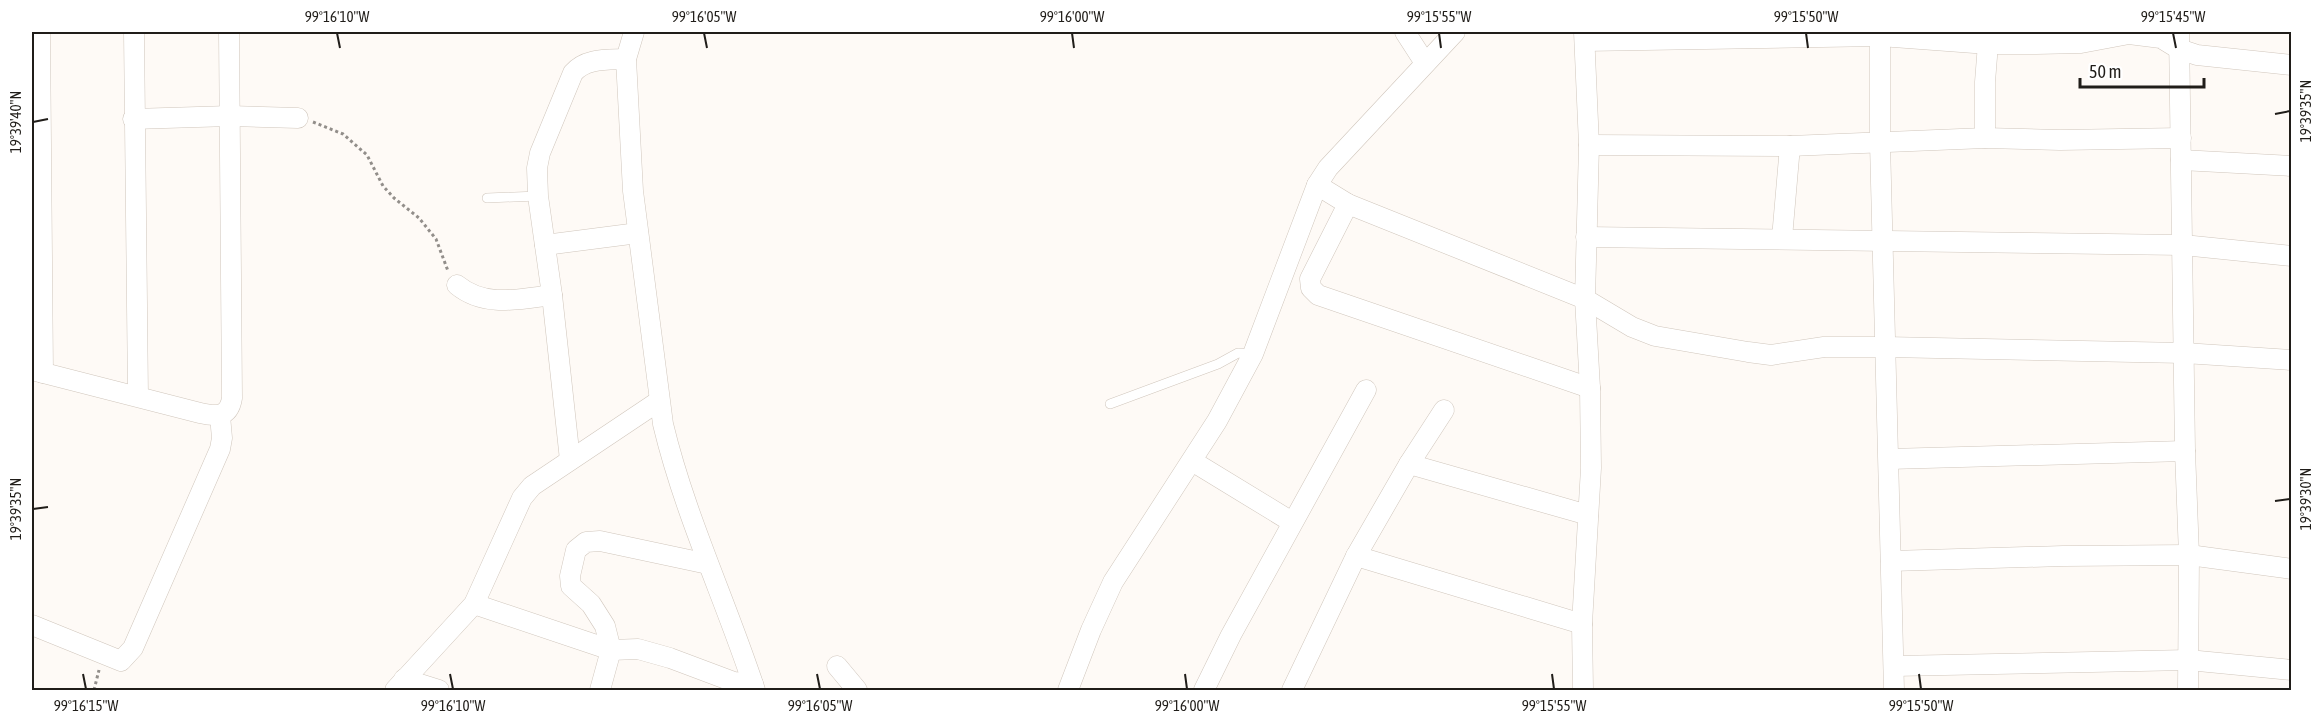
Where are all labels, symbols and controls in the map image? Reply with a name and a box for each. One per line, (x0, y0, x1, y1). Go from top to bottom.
text: 99°16'10"W (305, 8, 369, 25)
text: 99°16'05"W (672, 8, 736, 25)
text: 99°16'00"W (1040, 8, 1104, 25)
text: 99°15'55"W (1407, 8, 1471, 25)
text: 99°15'50"W (1774, 8, 1838, 25)
text: 99°15'45"W (2141, 8, 2205, 25)
scale bar (2080, 51, 2204, 89)
text: 50 m (2089, 61, 2121, 82)
text: 19°39'35"N (2297, 80, 2314, 142)
text: 19°39'40"N (7, 91, 24, 153)
text: 19°39'30"N (2297, 468, 2314, 530)
text: 19°39'35"N (7, 478, 24, 540)
text: 99°16'15"W (54, 697, 118, 714)
text: 99°16'10"W (421, 697, 485, 714)
text: 99°16'05"W (788, 697, 852, 714)
text: 99°16'00"W (1155, 697, 1219, 714)
text: 99°15'55"W (1522, 697, 1586, 714)
text: 99°15'50"W (1889, 697, 1953, 714)

